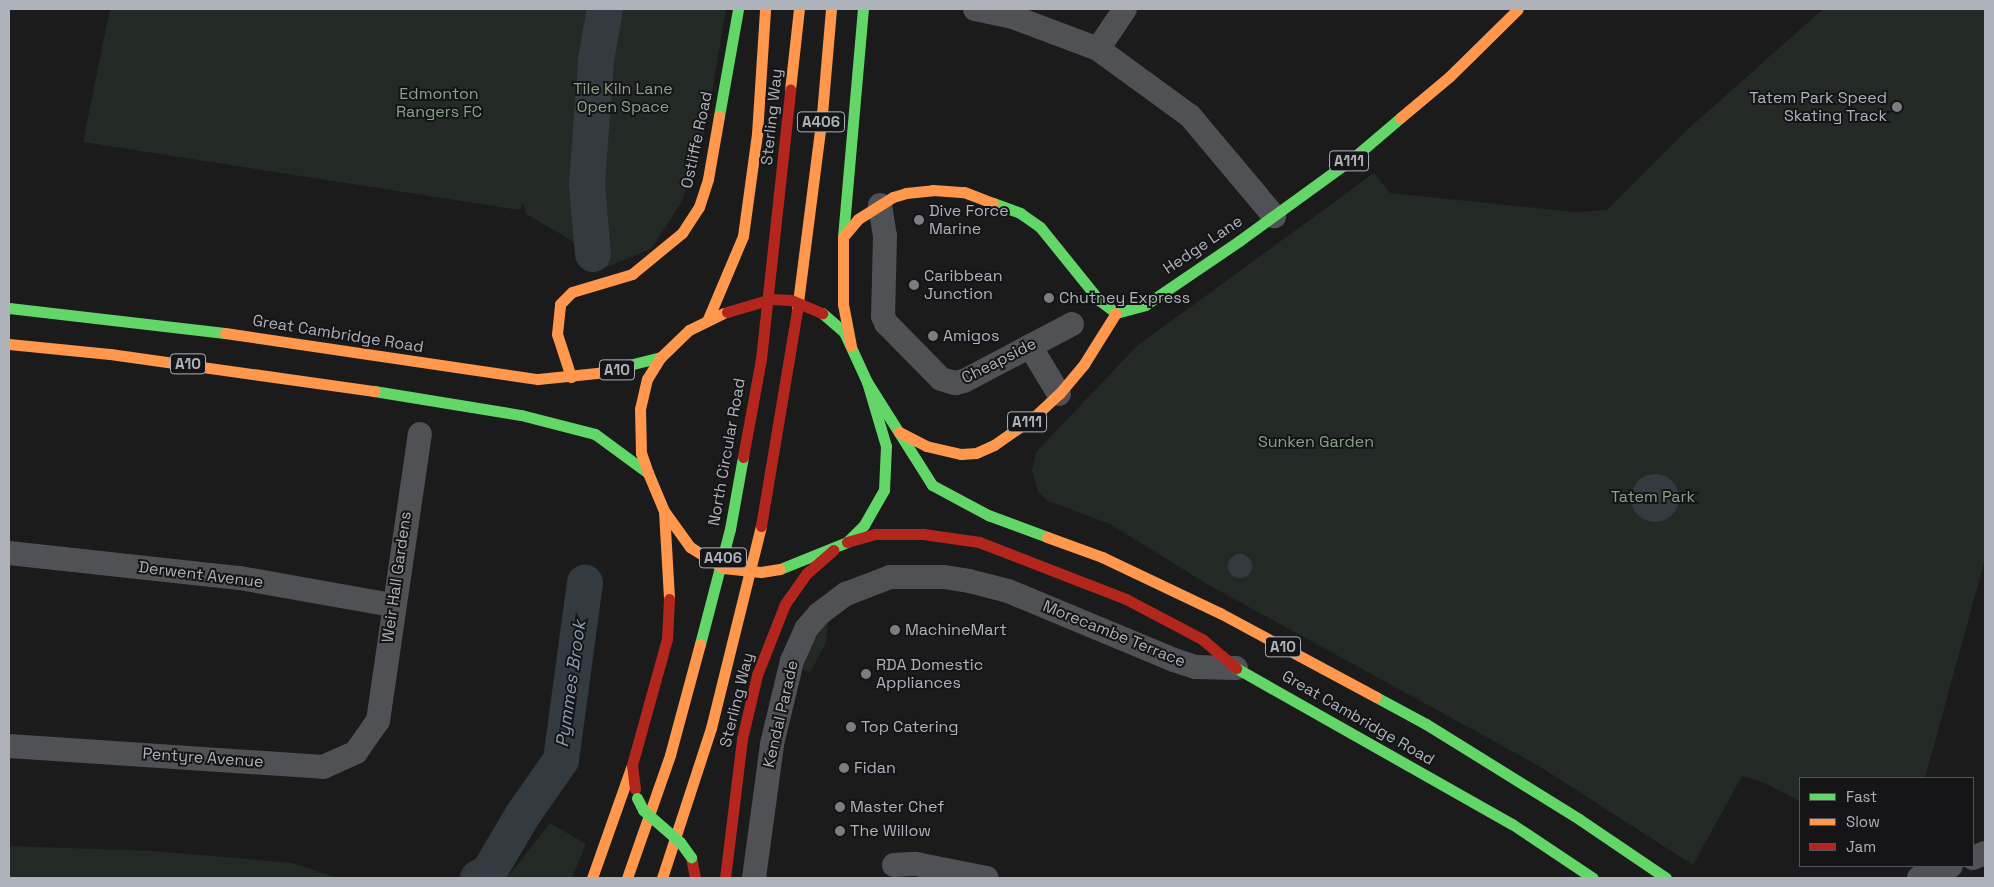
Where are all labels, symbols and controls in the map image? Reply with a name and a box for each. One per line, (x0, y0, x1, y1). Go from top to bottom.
street label: Sterling Way (757, 68, 787, 166)
park label: Tile Kiln Lane Open Space (573, 79, 673, 117)
park label: Edmonton Rangers FC (396, 84, 482, 122)
place label: Tatem Park Speed Skating Track (1749, 88, 1887, 126)
street label: Ostliffe Road (677, 90, 717, 190)
marker: Tatem Park Speed Skating Track (1891, 101, 1903, 113)
road number: A406 (796, 110, 846, 134)
road number: A111 (1329, 148, 1369, 174)
place label: Dive Force Marine (929, 201, 1009, 239)
street label: Hedge Lane (1160, 212, 1246, 278)
marker: Dive Force Marine (913, 214, 925, 226)
place label: Caribbean Junction (924, 266, 1003, 304)
marker: Caribbean Junction (908, 279, 920, 291)
place label: Chutney Express (1059, 288, 1190, 308)
marker: Chutney Express (1043, 292, 1055, 304)
street label: Great Cambridge Road (251, 311, 425, 357)
place label: Amigos (943, 326, 999, 346)
marker: Amigos (927, 330, 939, 342)
street label: Cheapside (958, 334, 1040, 388)
road number: A10 (169, 352, 207, 376)
road number: A10 (598, 358, 636, 382)
street label: North Circular Road (705, 377, 749, 527)
road number: A111 (1007, 410, 1047, 434)
park label: Sunken Garden (1258, 432, 1374, 452)
park label: Tatem Park (1611, 487, 1695, 507)
street label: Weir Hall Gardens (378, 510, 416, 644)
road number: A406 (698, 546, 748, 570)
street label: Derwent Avenue (137, 558, 265, 592)
street label: Morecambe Terrace (1040, 597, 1188, 671)
water label: Pymmes Brook (551, 619, 591, 749)
place label: MachineMart (905, 620, 1007, 640)
marker: MachineMart (889, 624, 901, 636)
road number: A10 (1264, 634, 1302, 660)
street label: Sterling Way (716, 651, 758, 749)
place label: RDA Domestic Appliances (876, 655, 984, 693)
street label: Kendal Parade (759, 659, 803, 769)
street label: Great Cambridge Road (1278, 666, 1438, 770)
marker: RDA Domestic Appliances (860, 668, 872, 680)
place label: Top Catering (861, 717, 959, 737)
marker: Top Catering (845, 721, 857, 733)
street label: Pentyre Avenue (142, 744, 264, 772)
place label: Fidan (854, 758, 896, 778)
marker: Fidan (838, 762, 850, 774)
legend (1799, 777, 1974, 867)
text: Fast (1846, 787, 1877, 806)
place label: Master Chef (850, 797, 944, 817)
marker: Master Chef (834, 801, 846, 813)
text: Slow (1846, 812, 1880, 831)
place label: The Willow (850, 821, 931, 841)
marker: The Willow (834, 825, 846, 837)
text: Jam (1846, 837, 1876, 856)

